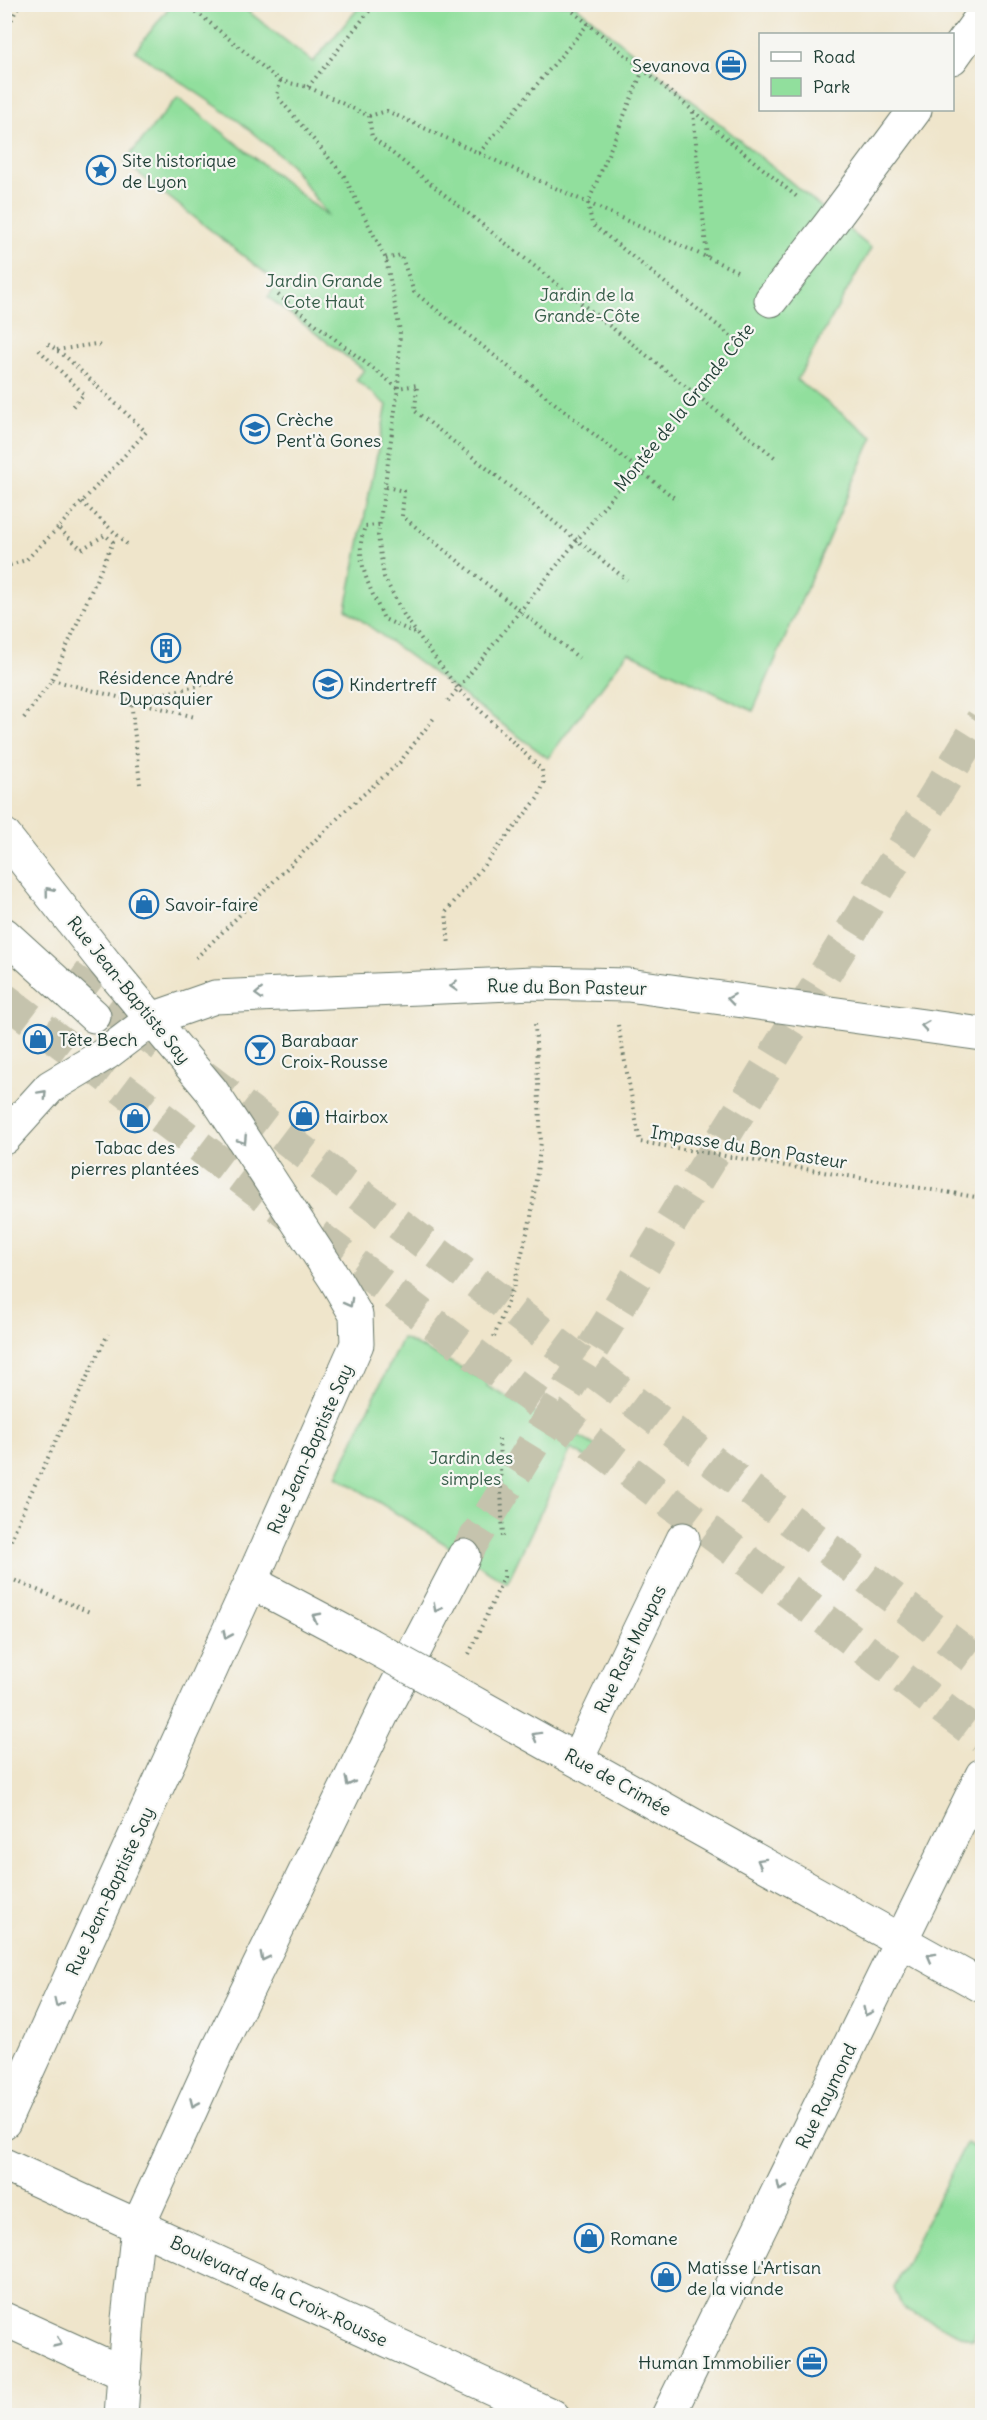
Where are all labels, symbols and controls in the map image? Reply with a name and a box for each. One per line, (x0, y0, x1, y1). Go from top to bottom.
legend (759, 33, 954, 111)
text: Road (813, 45, 856, 68)
office icon: Sevanova (715, 49, 747, 81)
place label: Sevanova (632, 54, 710, 77)
text: Park (813, 75, 850, 98)
place label: Site historique de Lyon (122, 149, 236, 193)
place icon: Site historique de Lyon (85, 154, 117, 186)
park label: Jardin Grande Cote Haut (266, 269, 382, 313)
park label: Jardin de la Grande-Côte (534, 283, 640, 327)
street label: Montée de la Grande Côte (609, 318, 759, 496)
place label: Crèche Pent'à Gones (276, 408, 381, 452)
school or university icon: Crèche Pent'à Gones (239, 413, 271, 445)
building icon: Résidence André Dupasquier (150, 632, 182, 664)
place label: Résidence André Dupasquier (98, 666, 234, 710)
school or university icon: Kindertreff (312, 668, 344, 700)
place label: Kindertreff (349, 673, 438, 696)
one-way arrow (46, 887, 57, 898)
shop icon: Savoir-faire (128, 888, 160, 920)
place label: Savoir-faire (165, 893, 258, 916)
street label: Rue Jean-Baptiste Say (62, 911, 196, 1069)
street label: Rue du Bon Pasteur (487, 974, 648, 1000)
one-way arrow (449, 980, 458, 993)
one-way arrow (254, 988, 263, 1001)
one-way arrow (727, 994, 736, 1006)
one-way arrow (920, 1021, 929, 1033)
shop icon: Tête Bech (22, 1023, 54, 1055)
place label: Tête Bech (59, 1028, 138, 1051)
place label: Barabaar Croix-Rousse (281, 1029, 388, 1073)
bar icon: Barabaar Croix-Rousse (244, 1034, 276, 1066)
one-way arrow (36, 1090, 47, 1101)
shop icon: Hairbox (288, 1100, 320, 1132)
shop icon: Tabac des pierres plantées (119, 1102, 151, 1134)
place label: Hairbox (325, 1105, 388, 1128)
street label: Impasse du Bon Pasteur (649, 1120, 850, 1174)
one-way arrow (235, 1133, 246, 1144)
place label: Tabac des pierres plantées (71, 1136, 199, 1180)
one-way arrow (342, 1297, 353, 1307)
street label: Rue Jean-Baptiste Say (262, 1360, 358, 1538)
park label: Jardin des simples (429, 1446, 513, 1490)
street label: Rue Rast Maupas (589, 1581, 671, 1717)
one-way arrow (433, 1601, 444, 1612)
one-way arrow (312, 1613, 323, 1624)
one-way arrow (222, 1629, 234, 1640)
one-way arrow (532, 1732, 542, 1743)
street label: Rue de Crimée (561, 1743, 675, 1821)
one-way arrow (345, 1775, 357, 1786)
street label: Rue Jean-Baptiste Say (61, 1803, 159, 1979)
one-way arrow (757, 1858, 767, 1869)
one-way arrow (260, 1951, 272, 1962)
one-way arrow (927, 1953, 938, 1964)
one-way arrow (54, 1997, 66, 2008)
one-way arrow (862, 2006, 874, 2017)
street label: Rue Raymond (791, 2039, 862, 2152)
one-way arrow (189, 2097, 201, 2108)
one-way arrow (776, 2181, 788, 2192)
shop icon: Romane (573, 2222, 605, 2254)
place label: Romane (610, 2227, 678, 2250)
street label: Boulevard de la Croix-Rousse (167, 2230, 391, 2352)
place label: Matisse L'Artisan de la viande (687, 2256, 821, 2300)
shop icon: Matisse L'Artisan de la viande (650, 2261, 682, 2293)
one-way arrow (51, 2336, 62, 2348)
office icon: Human Immobilier (796, 2346, 828, 2378)
place label: Human Immobilier (638, 2351, 792, 2374)

